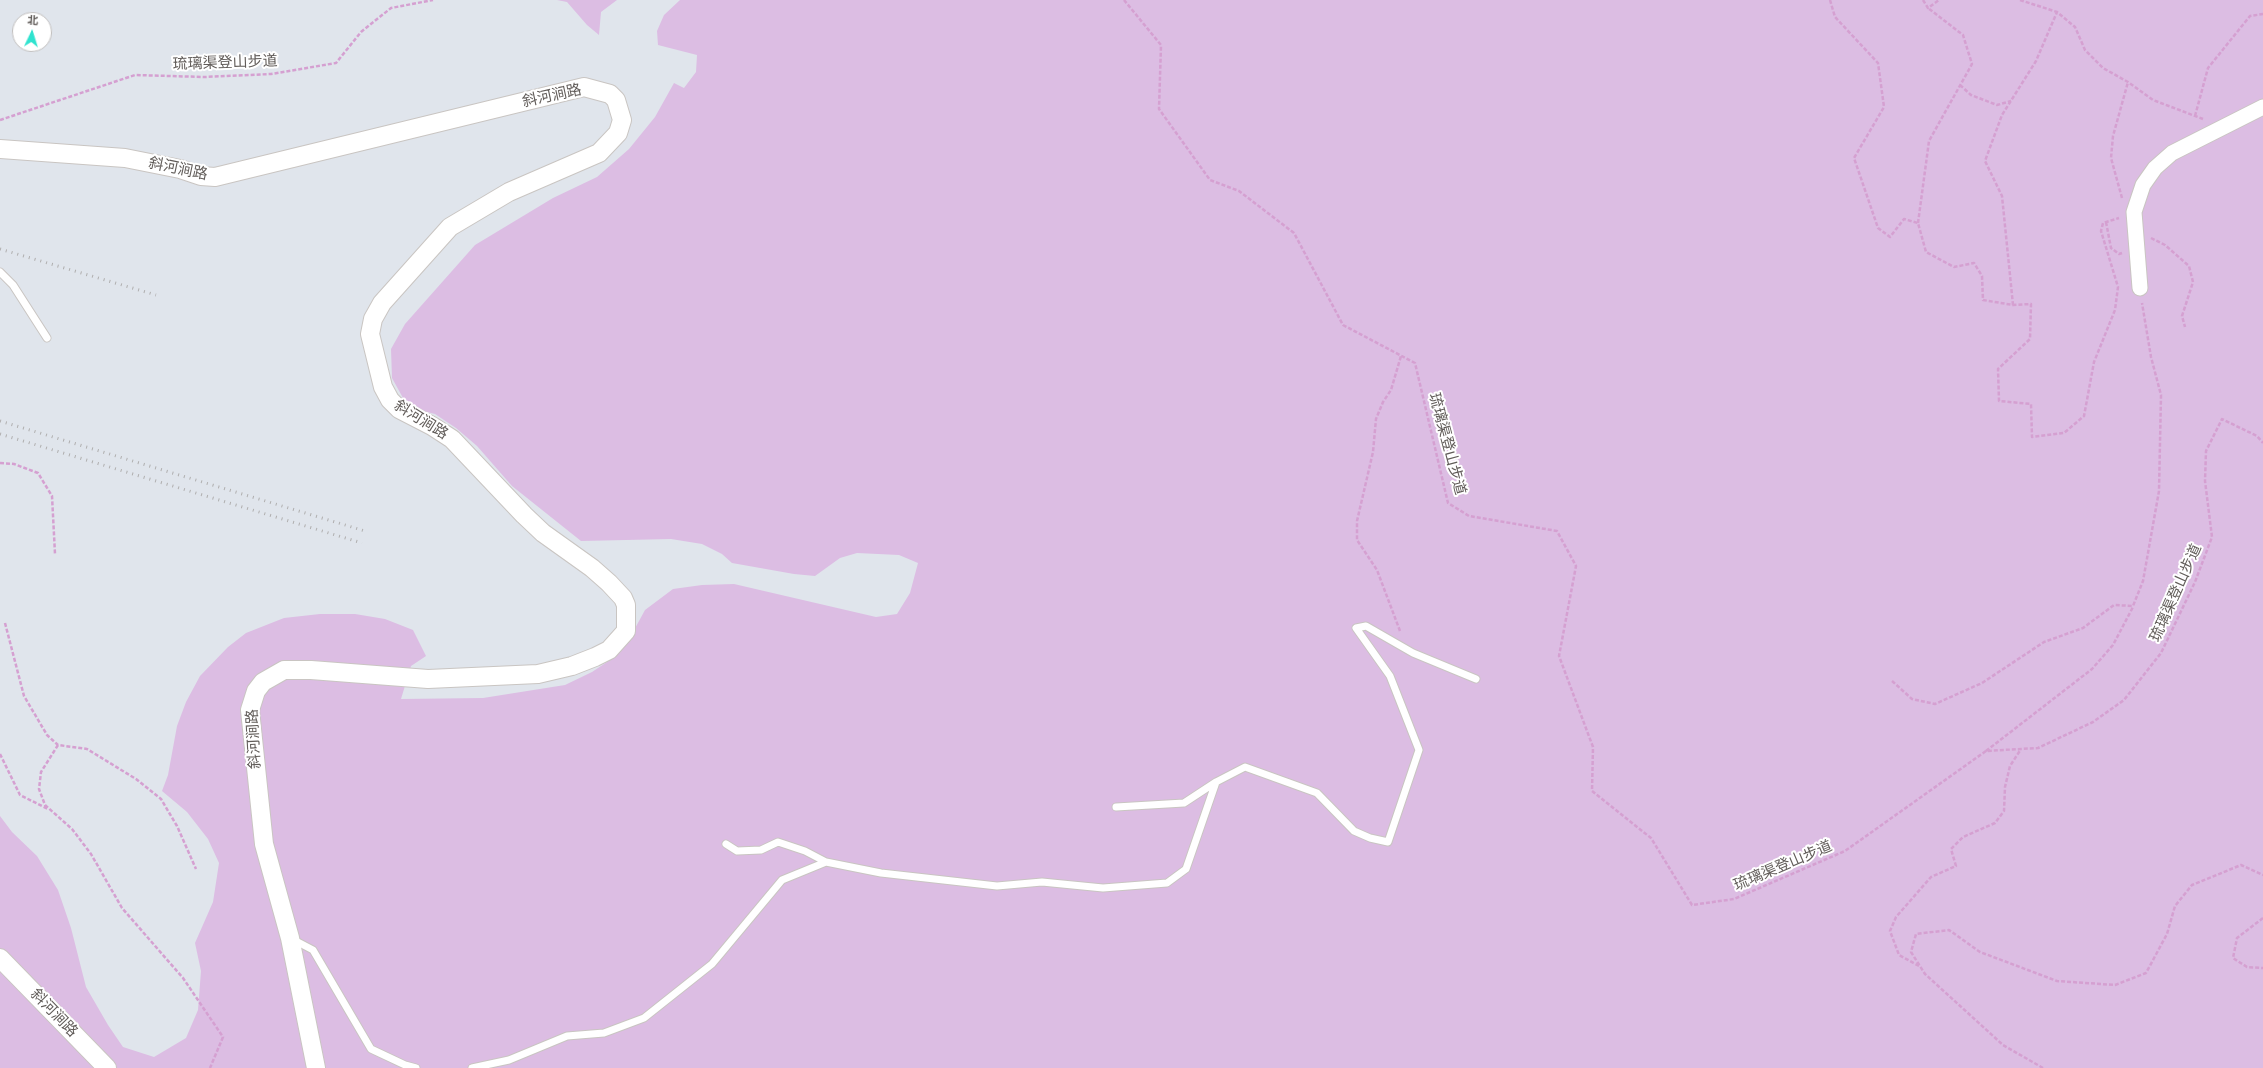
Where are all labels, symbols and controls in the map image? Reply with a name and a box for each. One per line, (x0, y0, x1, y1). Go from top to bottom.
north arrow (12, 12, 52, 52)
text: 北 (27, 14, 39, 27)
street label: 琉璃渠登山步道 (172, 52, 278, 74)
street label: 斜河涧路 (521, 81, 583, 111)
street label: 斜河涧路 (147, 154, 209, 184)
street label: 琉璃渠登山步道 (1425, 391, 1469, 497)
street label: 斜河涧路 (391, 396, 451, 444)
street label: 琉璃渠登山步道 (2146, 541, 2206, 645)
street label: 斜河涧路 (243, 709, 265, 769)
street label: 琉璃渠登山步道 (1731, 837, 1835, 895)
street label: 斜河涧路 (27, 985, 81, 1041)

